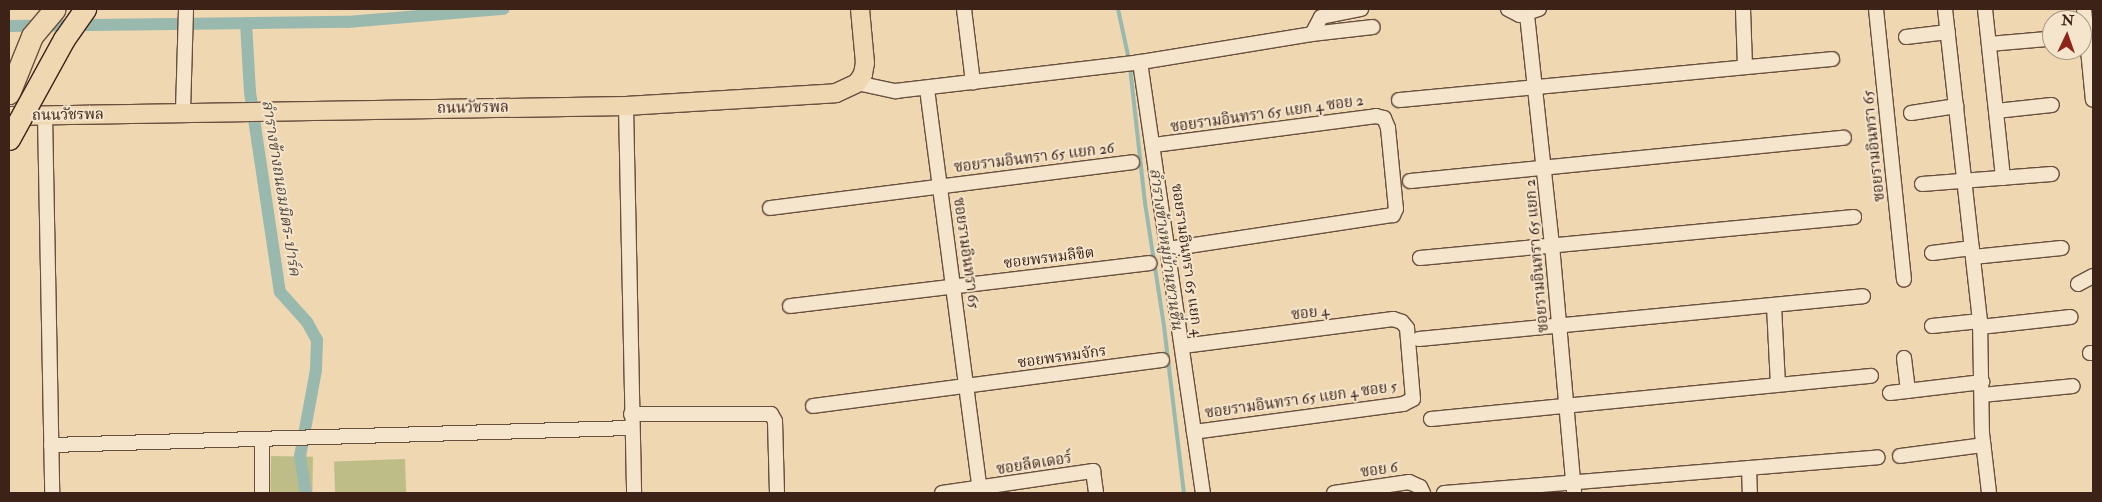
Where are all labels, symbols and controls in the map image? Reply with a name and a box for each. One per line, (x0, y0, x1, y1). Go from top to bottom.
north arrow (2042, 10, 2092, 60)
text: N (2061, 12, 2074, 29)
street label: ซอยรามอินทรา 65 (1859, 89, 1889, 203)
street label: ซอยรามอินทรา 65 แยก 4 ซอย 2 (1169, 92, 1365, 136)
street label: ถนนวัชรพล (437, 98, 509, 118)
water label: ลำรางข้างถนอมมิตร-ปาร์ค (258, 99, 304, 277)
street label: ถนนวัชรพล (32, 105, 104, 125)
street label: ซอยรามอินทรา 65 แยก 26 (953, 139, 1115, 177)
water label: ลำรางข้างหมู่บ้านชวนชื่น (1145, 167, 1187, 331)
street label: ซอยรามอินทรา 65 แยก 2 (1521, 179, 1553, 333)
street label: ซอยรามอินทรา 65 แยก 4 (1167, 182, 1207, 338)
street label: ซอยรามอินทรา 65 (949, 196, 983, 310)
street label: ซอยพรหมลิขิต (1003, 244, 1095, 272)
street label: ซอย 4 (1290, 302, 1330, 324)
street label: ซอยพรหมจักร (1016, 342, 1108, 372)
street label: ซอยรามอินทรา 65 แยก 4 ซอย 5 (1204, 378, 1398, 422)
street label: ซอยลีดเดอร์ (995, 449, 1073, 479)
street label: ซอย 6 (1359, 458, 1399, 482)

